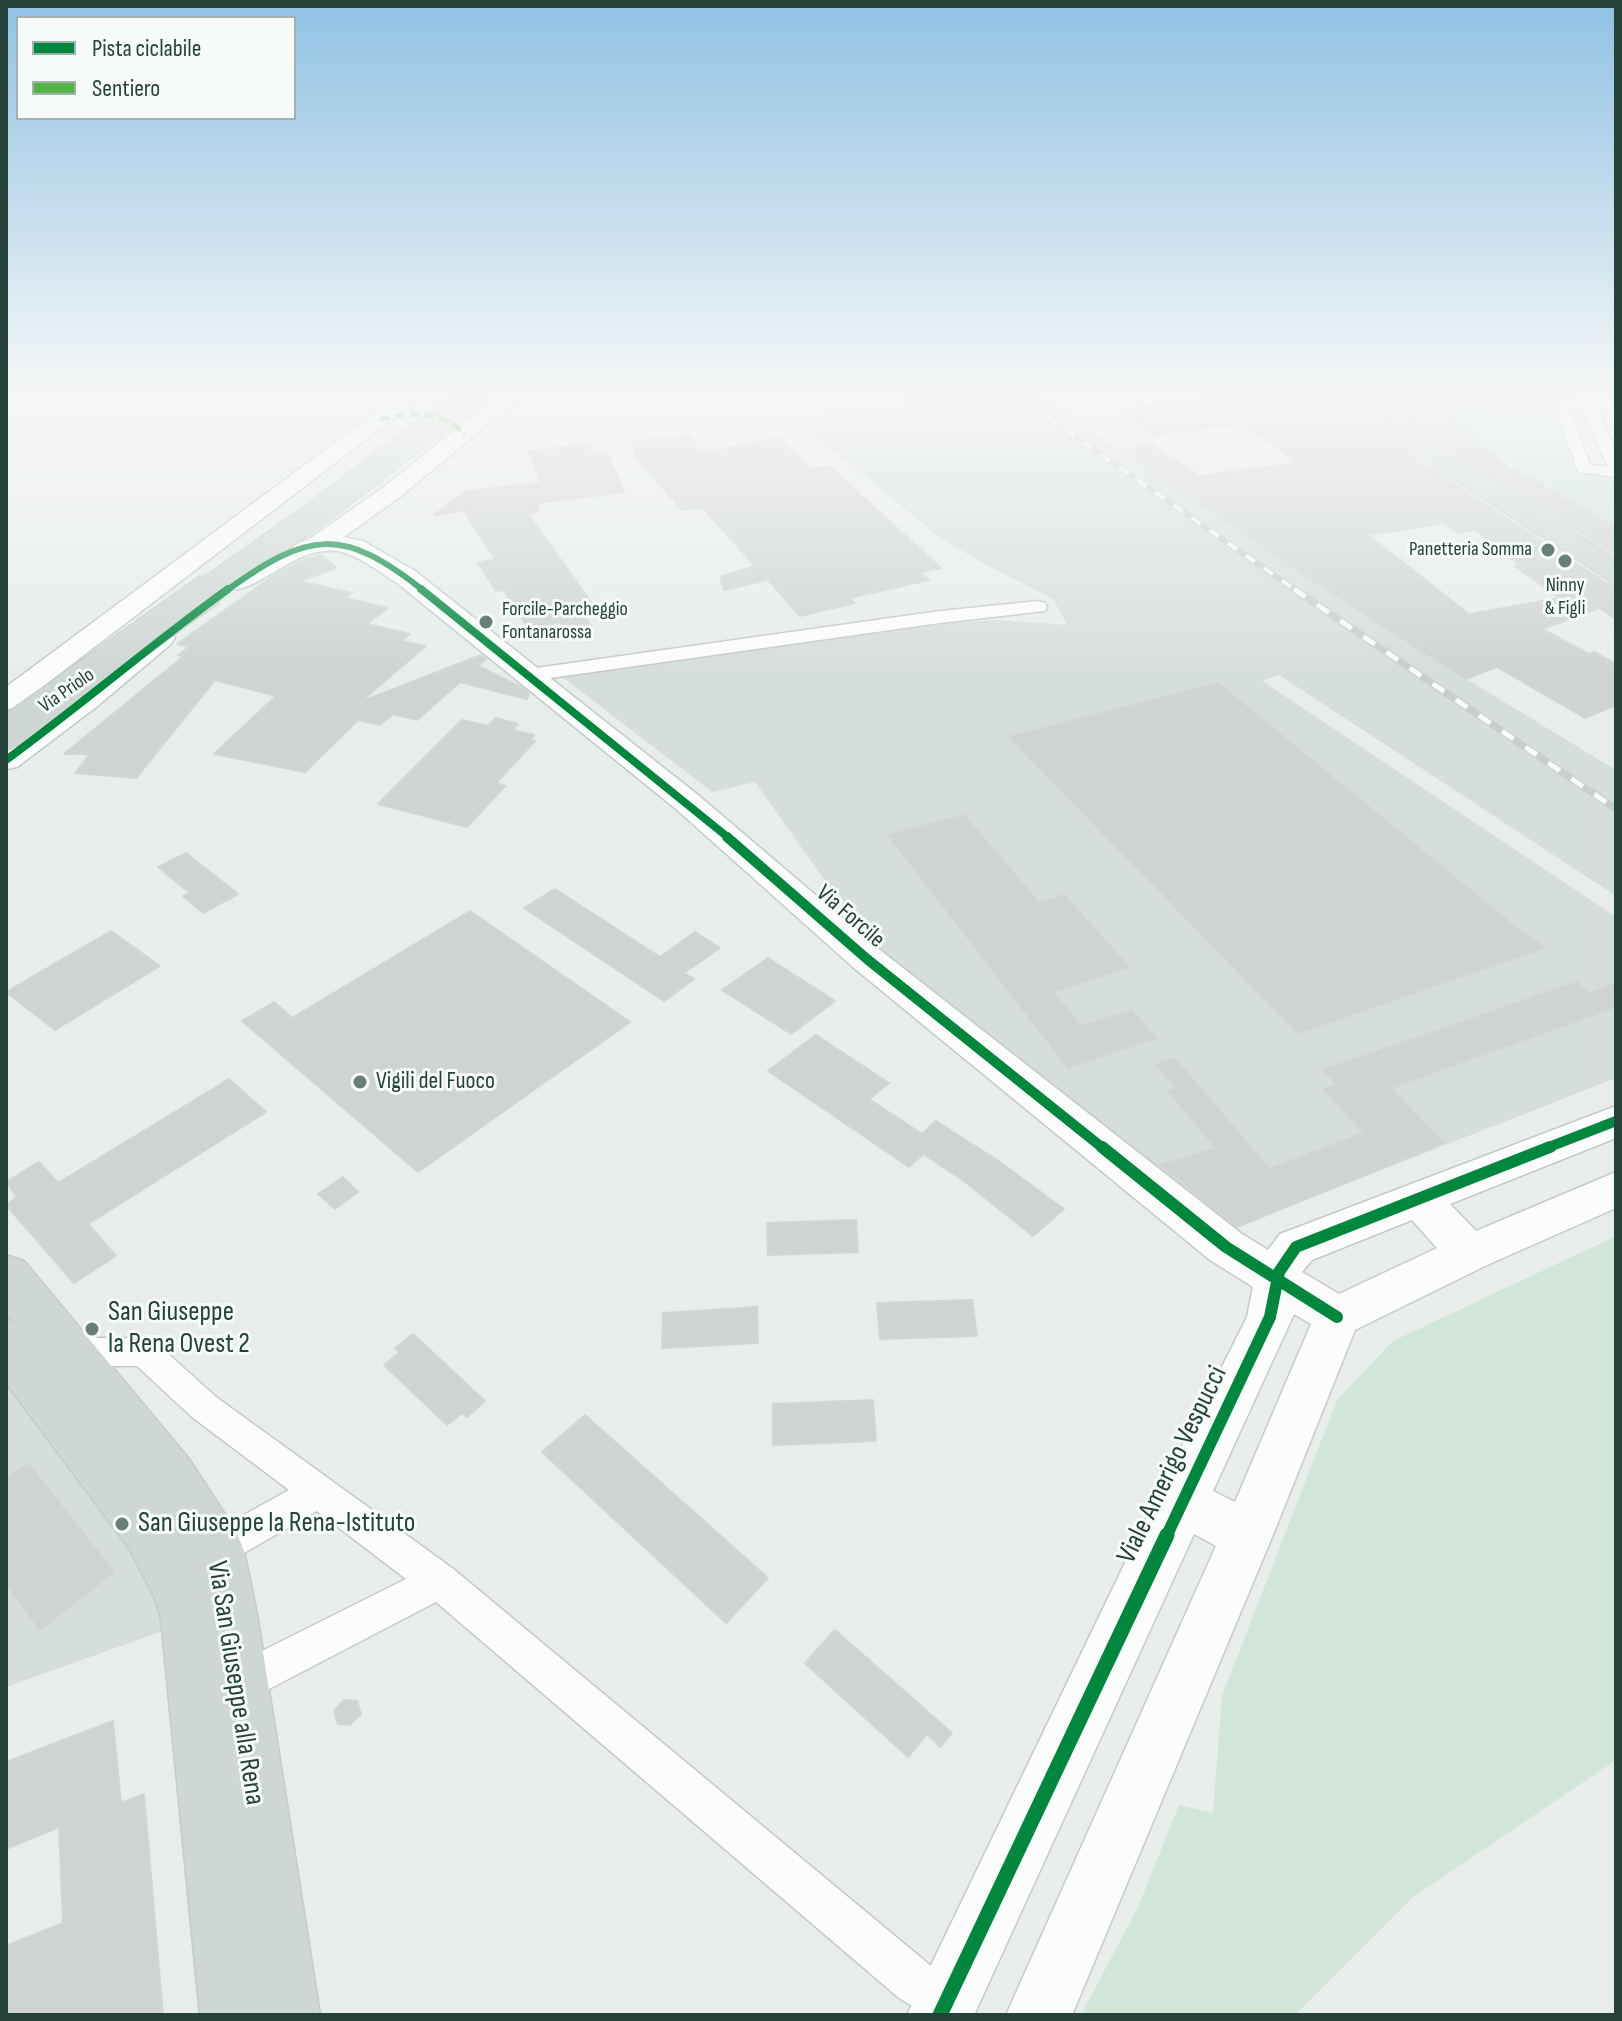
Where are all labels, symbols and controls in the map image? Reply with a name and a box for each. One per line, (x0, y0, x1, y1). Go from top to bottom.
legend (16, 16, 296, 120)
text: Pista ciclabile (92, 34, 201, 63)
text: Sentiero (92, 74, 160, 103)
place label: Panetteria Somma (1409, 538, 1532, 562)
marker: Panetteria Somma (1539, 541, 1557, 559)
marker: Ninny & Figli (1556, 552, 1574, 570)
place label: Ninny & Figli (1545, 574, 1585, 621)
place label: Forcile-Parcheggio Fontanarossa (502, 598, 628, 645)
marker: Forcile-Parcheggio Fontanarossa (477, 613, 495, 631)
street label: Via Priolo (35, 663, 99, 719)
street label: Via Forcile (810, 879, 890, 955)
place label: Vigili del Fuoco (376, 1068, 495, 1096)
marker: Vigili del Fuoco (351, 1073, 369, 1091)
place label: San Giuseppe la Rena Ovest 2 (108, 1296, 250, 1362)
marker: San Giuseppe la Rena Ovest 2 (83, 1320, 101, 1338)
street label: Viale Amerigo Vespucci (1111, 1361, 1235, 1569)
place label: San Giuseppe la Rena-Istituto (138, 1507, 415, 1541)
marker: San Giuseppe la Rena-Istituto (113, 1515, 131, 1533)
street label: Via San Giuseppe alla Rena (199, 1559, 271, 1807)

